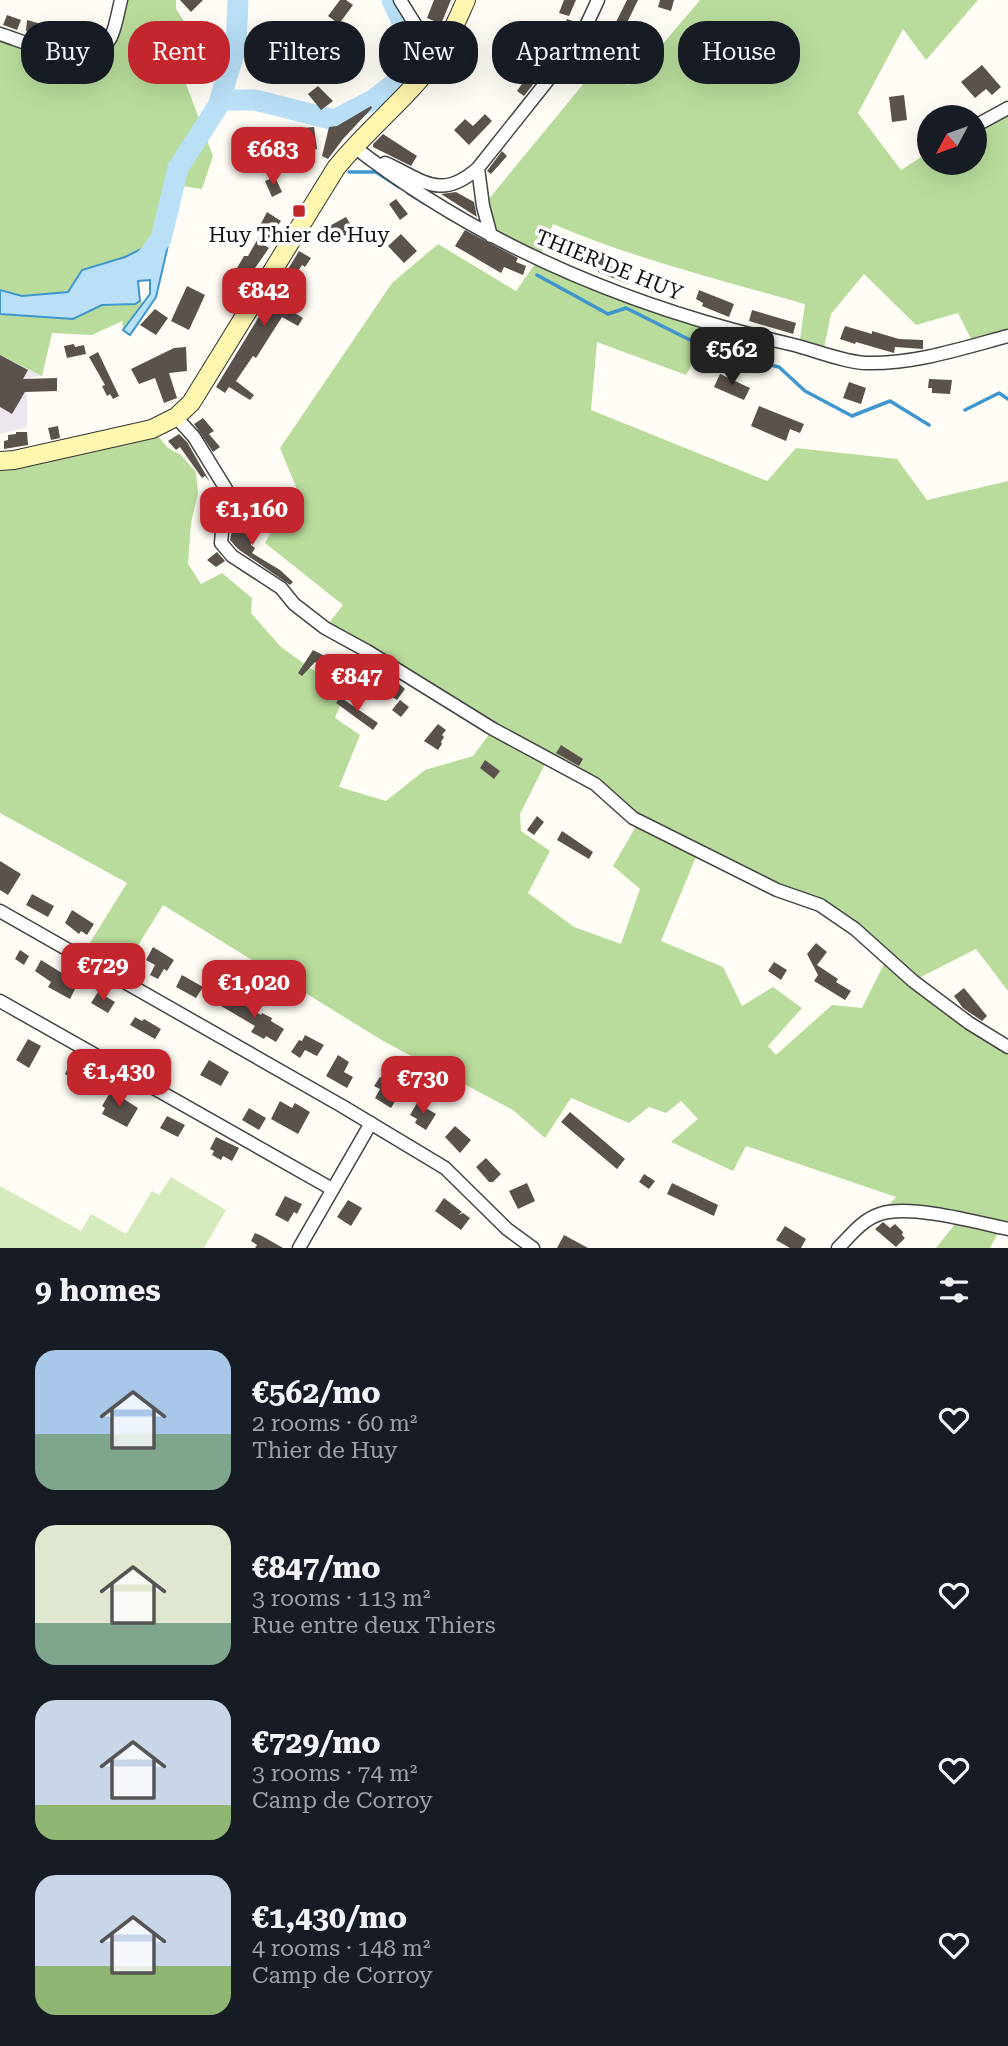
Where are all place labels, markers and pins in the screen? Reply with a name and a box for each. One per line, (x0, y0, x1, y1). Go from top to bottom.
pin: €683 (232, 128, 314, 187)
marker: Huy Thier de Huy (291, 203, 307, 219)
place label: Huy Thier de Huy (208, 223, 390, 247)
pin: €842 (223, 268, 305, 328)
pin: €562 (691, 328, 773, 387)
pin: €1,160 (195, 488, 309, 547)
pin: €847 (316, 654, 398, 714)
pin: €729 (62, 944, 144, 1003)
pin: €1,020 (197, 960, 311, 1020)
pin: €1,430 (62, 1050, 176, 1109)
pin: €730 (382, 1056, 464, 1116)

